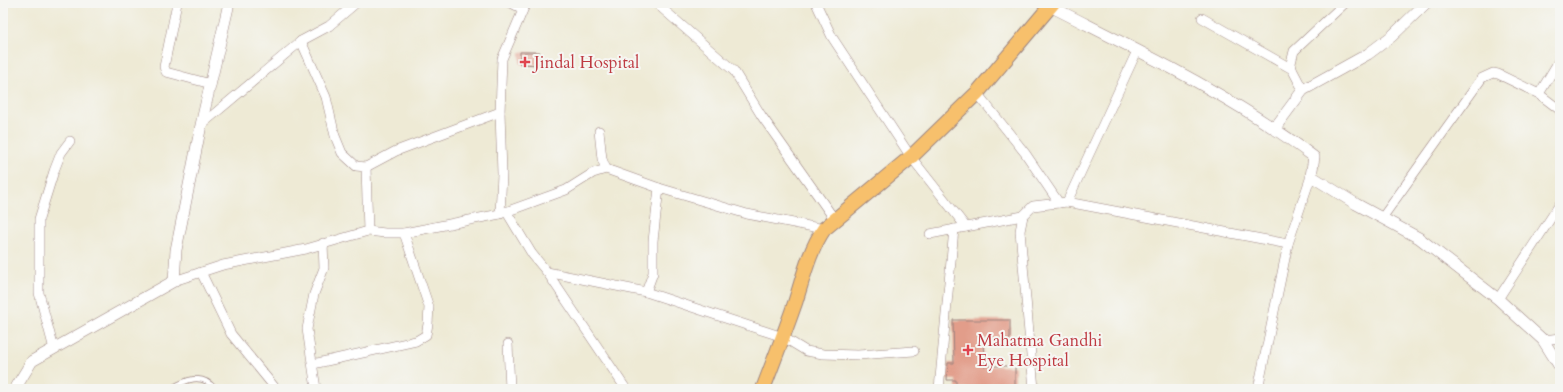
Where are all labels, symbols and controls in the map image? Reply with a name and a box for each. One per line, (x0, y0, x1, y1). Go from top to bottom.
place label: Jindal Hospital (531, 51, 640, 74)
marker: Jindal Hospital (519, 56, 531, 68)
place label: Mahatma Gandhi Eye Hospital (977, 329, 1103, 372)
marker: Mahatma Gandhi Eye Hospital (962, 344, 974, 356)

